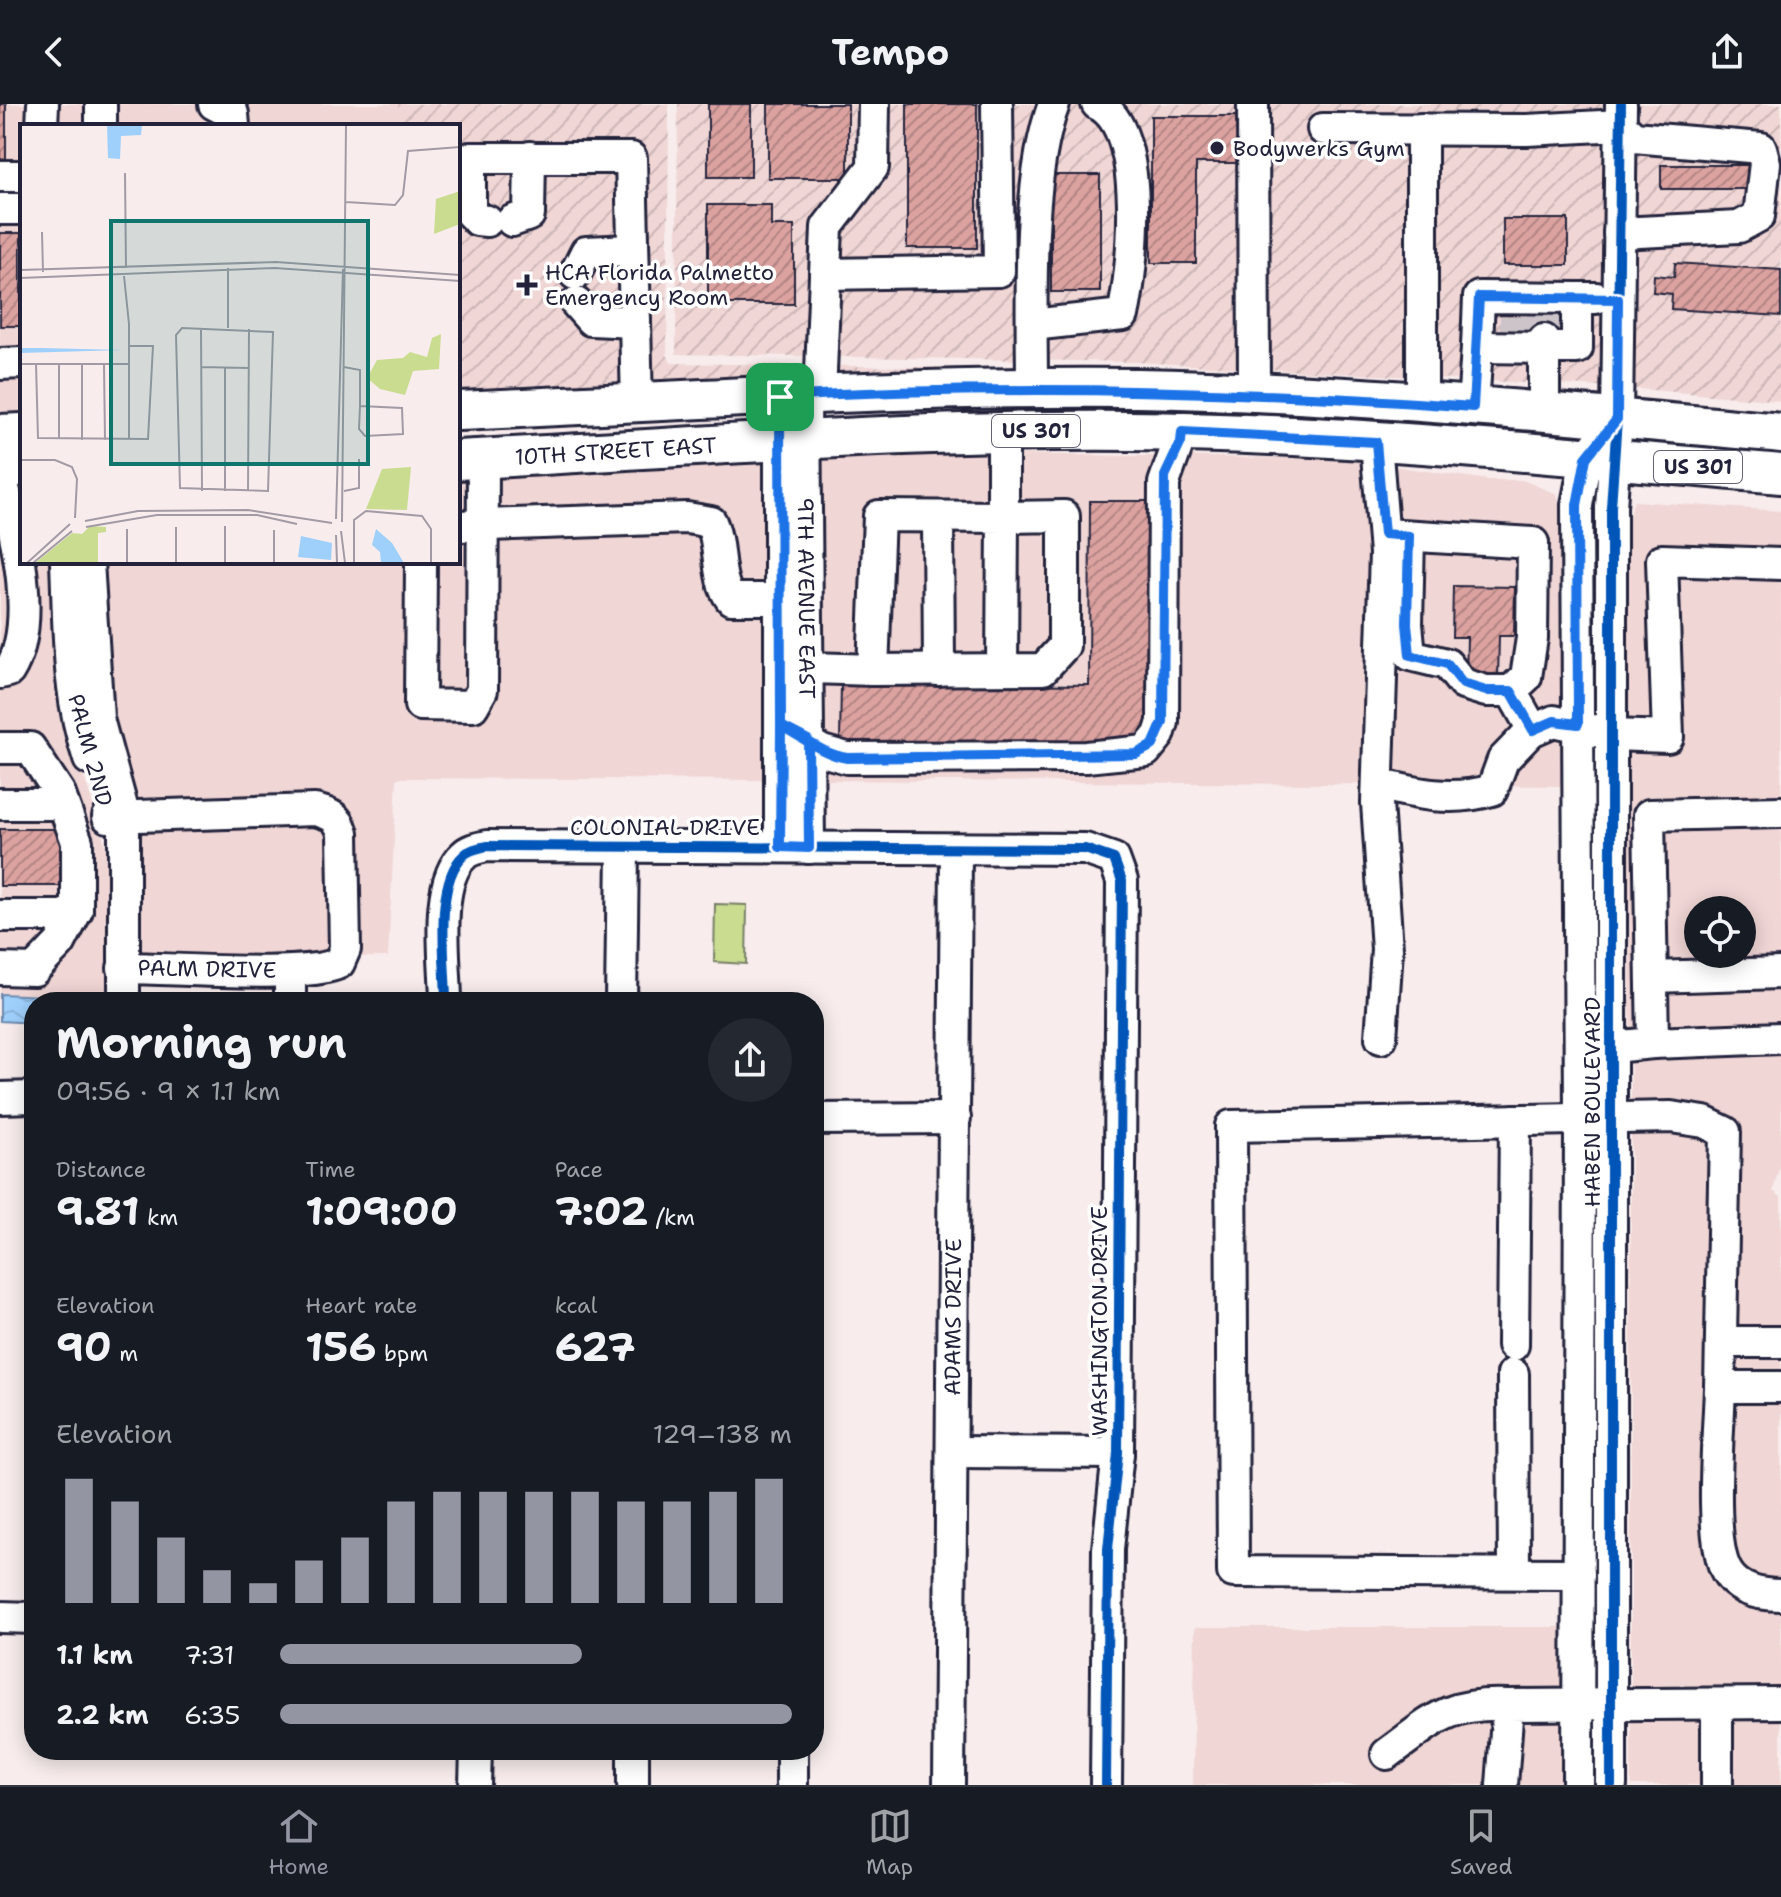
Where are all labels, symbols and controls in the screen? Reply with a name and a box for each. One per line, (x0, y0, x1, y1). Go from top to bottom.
text: Tempo (832, 28, 949, 77)
icon: back (32, 30, 76, 74)
icon: share (1705, 30, 1749, 74)
inset map (20, 124, 460, 564)
place label: Bodywerks Gym (1233, 134, 1405, 163)
marker: Bodywerks Gym (1208, 139, 1226, 157)
place label: HCA Florida Palmetto Emergency Room (545, 258, 774, 312)
marker: HCA Florida Palmetto Emergency Room (516, 274, 538, 296)
pin (746, 363, 814, 431)
icon: arrive (758, 375, 802, 419)
road number: US 301 (992, 415, 1080, 447)
street label: 10TH STREET EAST (514, 430, 718, 471)
road number: US 301 (1654, 451, 1742, 483)
street label: 9TH AVENUE EAST (791, 497, 822, 699)
street label: PALM 2ND (61, 691, 119, 809)
street label: COLONIAL DRIVE (570, 813, 760, 842)
map controls (1684, 896, 1756, 968)
button: locate (1684, 896, 1756, 968)
street label: PALM DRIVE (137, 953, 277, 985)
street label: HABEN BOULEVARD (1578, 997, 1607, 1207)
text: Morning run (56, 1013, 347, 1072)
button: share (708, 1018, 792, 1102)
text: 09:56 · 9 × 1.1 km (56, 1073, 280, 1108)
text: Distance (56, 1155, 146, 1184)
text: Time (305, 1155, 356, 1184)
text: Pace (555, 1155, 603, 1184)
text: 9.81 (56, 1184, 140, 1238)
text: 1:09:00 (305, 1184, 458, 1238)
text: 7:02 (555, 1184, 648, 1238)
text: km (140, 1203, 178, 1232)
text: /km (648, 1203, 695, 1232)
street label: WASHINGTON DRIVE (1085, 1206, 1114, 1436)
street label: ADAMS DRIVE (937, 1238, 968, 1396)
text: Elevation (56, 1291, 154, 1320)
text: Heart rate (305, 1291, 417, 1320)
text: kcal (555, 1291, 597, 1320)
text: 90 (56, 1320, 112, 1374)
text: 156 (305, 1320, 376, 1374)
text: 627 (555, 1320, 635, 1374)
text: m (112, 1339, 138, 1368)
text: bpm (376, 1339, 428, 1368)
text: Elevation (56, 1416, 172, 1451)
text: 129–138 m (653, 1416, 792, 1451)
text: 1.1 km (56, 1637, 133, 1672)
text: 7:31 (184, 1637, 235, 1672)
text: 2.2 km (56, 1697, 149, 1732)
text: 6:35 (184, 1697, 240, 1732)
tab: Home (268, 1804, 329, 1881)
tab: Map (866, 1804, 913, 1881)
tab: Saved (1450, 1804, 1513, 1881)

